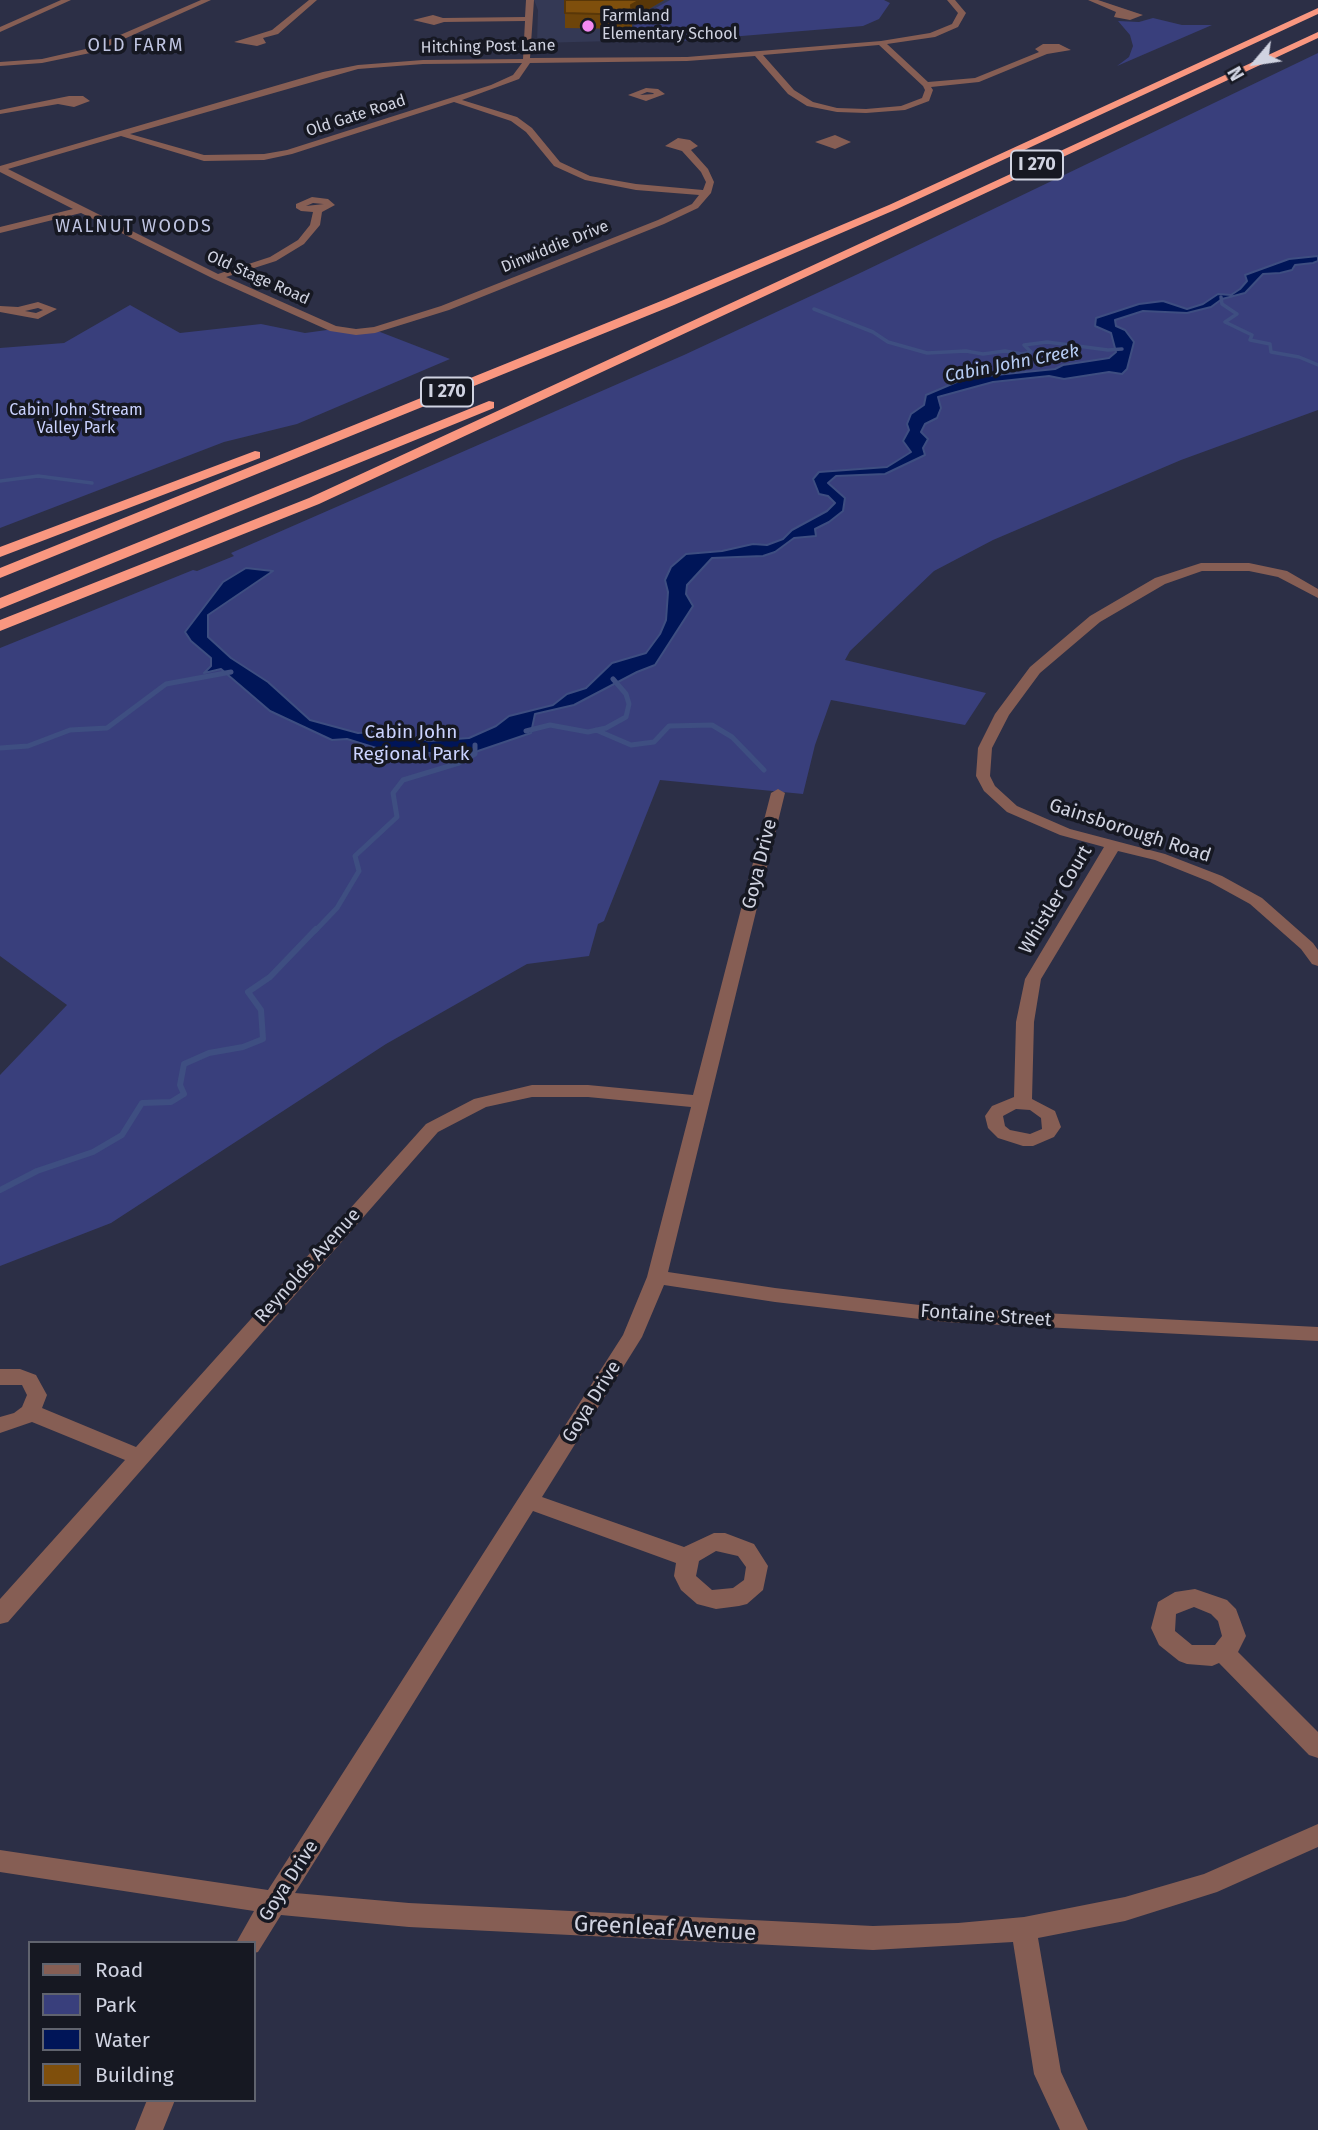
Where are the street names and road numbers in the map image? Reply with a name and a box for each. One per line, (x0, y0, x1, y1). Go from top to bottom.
street label: Hitching Post Lane (421, 36, 555, 58)
street label: Old Gate Road (304, 91, 408, 141)
road number: I 270 (1011, 150, 1063, 180)
street label: Dinwiddie Drive (498, 217, 612, 277)
street label: Old Stage Road (204, 247, 312, 309)
road number: I 270 (421, 378, 473, 406)
street label: Gainsborough Road (1046, 794, 1214, 868)
street label: Goya Drive (738, 817, 782, 911)
street label: Whistler Court (1015, 842, 1097, 958)
street label: Reynolds Avenue (250, 1204, 366, 1328)
street label: Fontaine Street (920, 1300, 1052, 1332)
street label: Goya Drive (558, 1357, 626, 1447)
street label: Goya Drive (254, 1836, 324, 1926)
street label: Greenleaf Avenue (573, 1910, 757, 1948)

